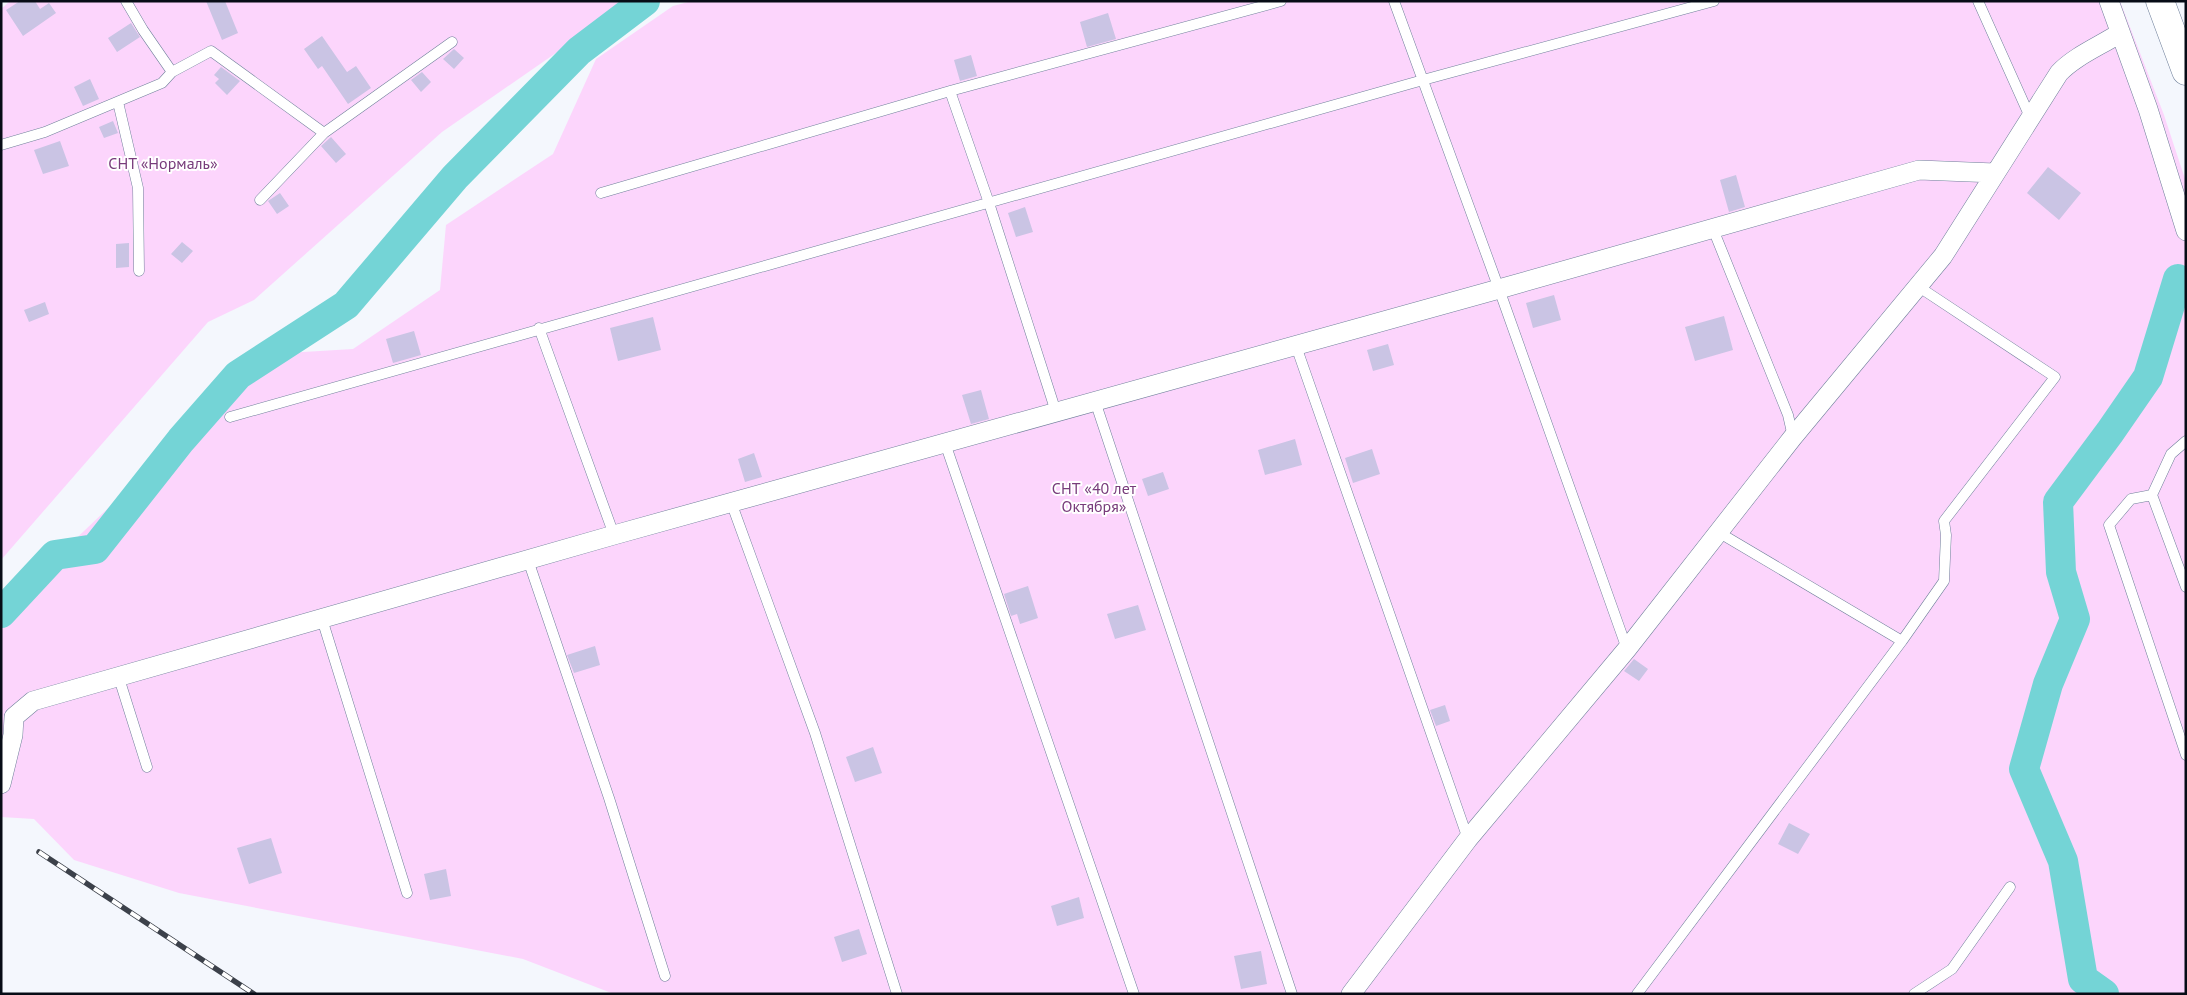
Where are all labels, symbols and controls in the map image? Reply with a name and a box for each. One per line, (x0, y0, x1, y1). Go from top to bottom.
park label: СНТ «Нормаль» (108, 153, 218, 173)
park label: СНТ «40 лет Октября» (1052, 478, 1137, 516)

